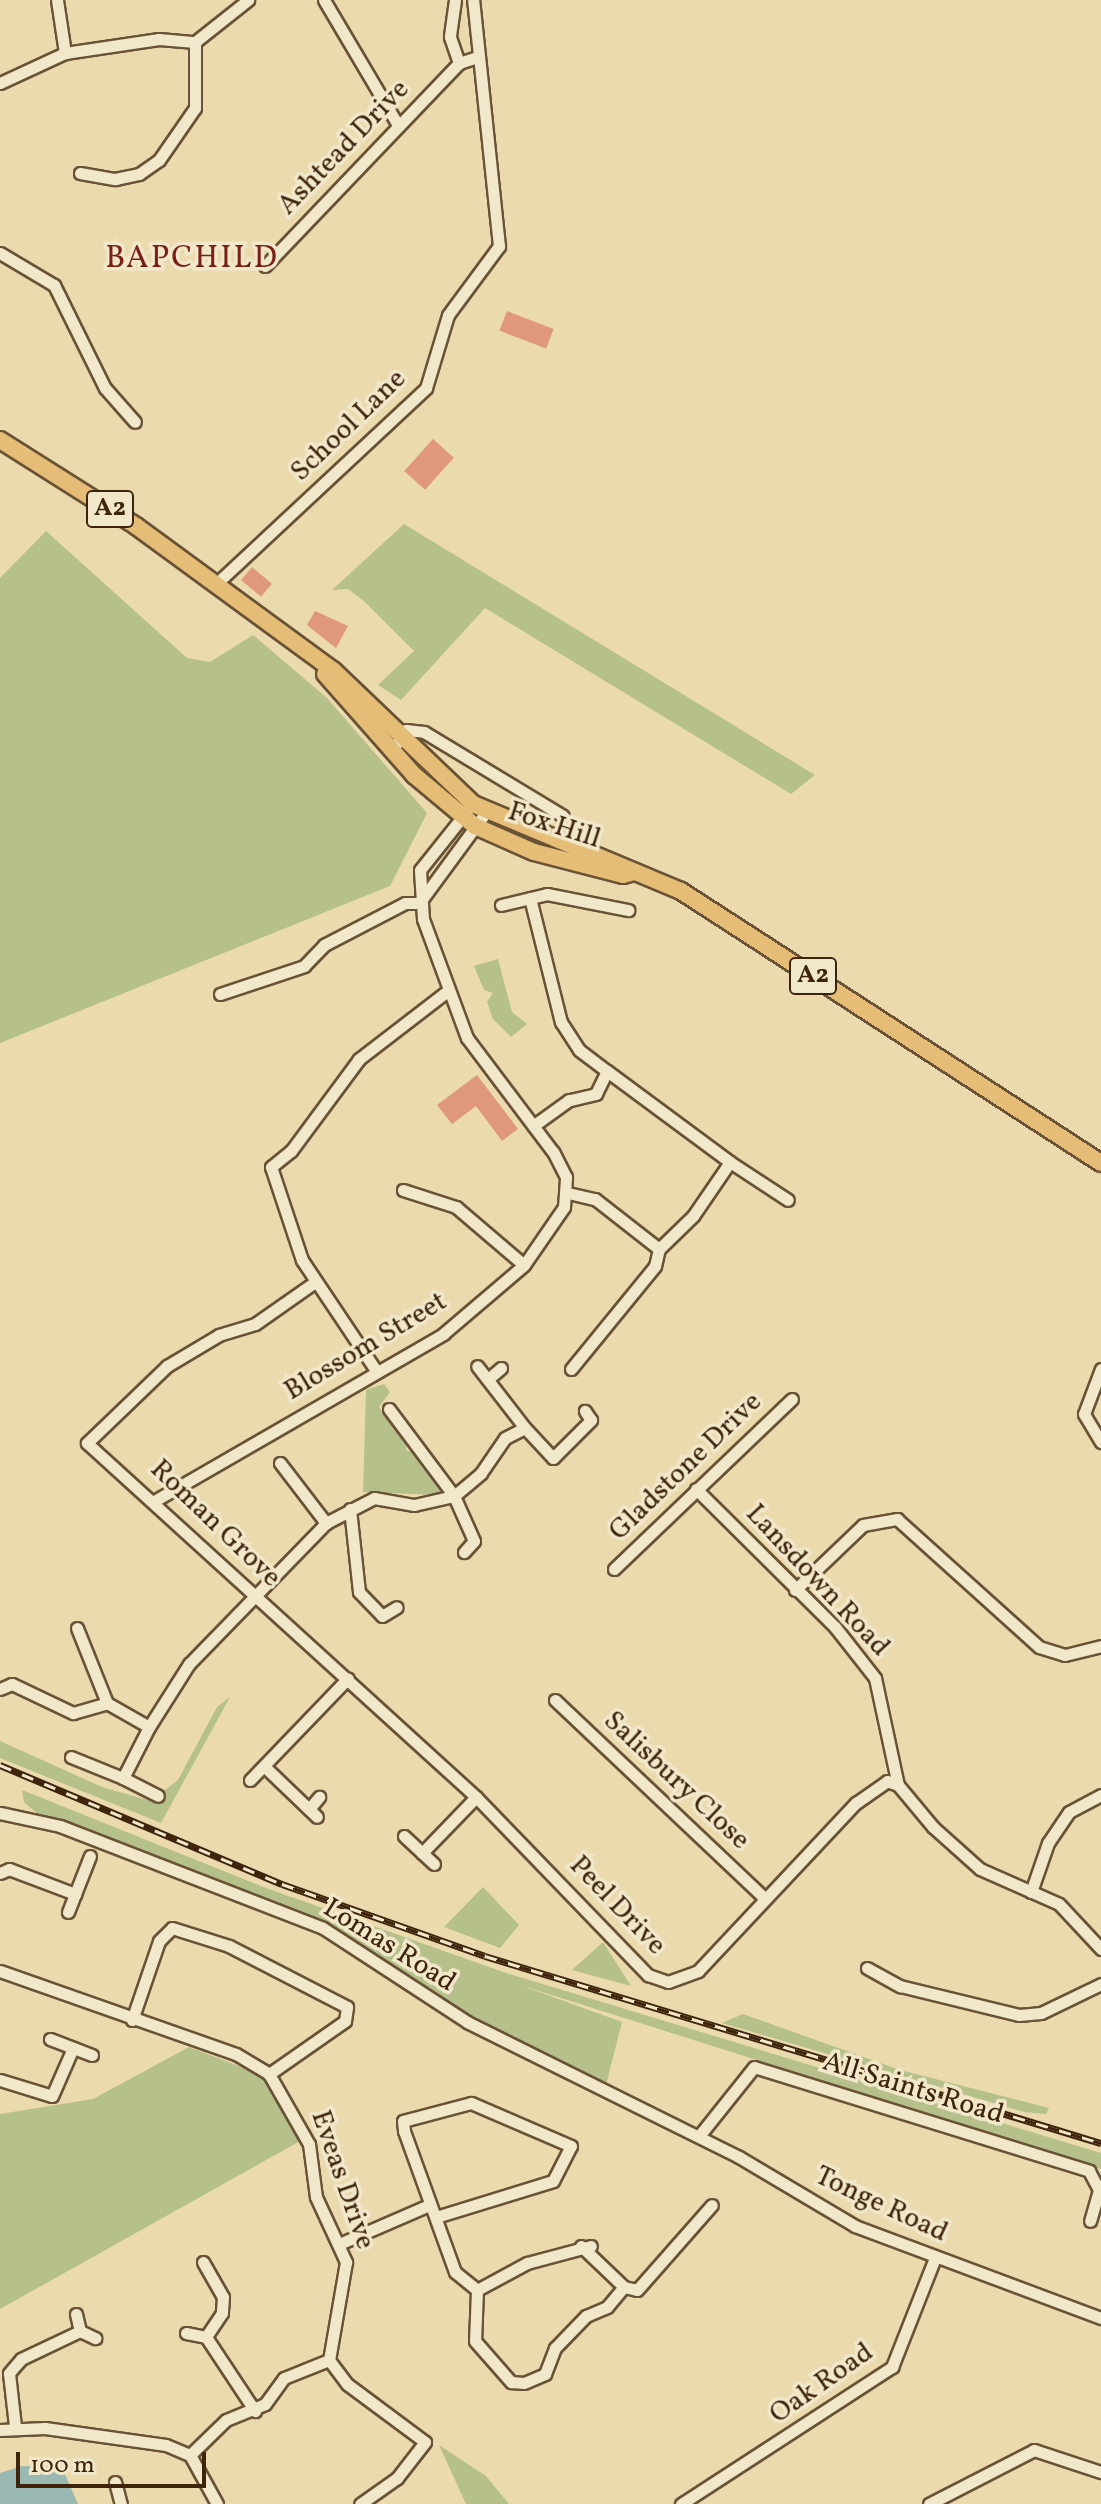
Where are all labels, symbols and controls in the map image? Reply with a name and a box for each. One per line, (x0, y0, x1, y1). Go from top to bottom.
street label: Ashtead Drive (271, 73, 417, 223)
district label: BAPCHILD (105, 240, 279, 278)
street label: School Lane (284, 363, 414, 489)
road number: A2 (84, 487, 136, 531)
street label: Fox Hill (504, 795, 604, 857)
road number: A2 (787, 954, 839, 998)
street label: Blossom Street (279, 1285, 453, 1409)
street label: Gladstone Drive (603, 1386, 769, 1548)
street label: Roman Grove (143, 1453, 287, 1595)
street label: Lansdown Road (738, 1498, 896, 1664)
street label: Salisbury Close (596, 1704, 756, 1858)
street label: Peel Drive (562, 1850, 672, 1962)
street label: Lomas Road (316, 1892, 462, 2000)
street label: All Saints Road (819, 2046, 1007, 2132)
street label: Eveas Drive (303, 2106, 381, 2254)
street label: Tonge Road (809, 2160, 953, 2250)
street label: Oak Road (764, 2336, 880, 2432)
scale bar (20, 2436, 210, 2486)
text: 100 m (30, 2449, 95, 2483)

